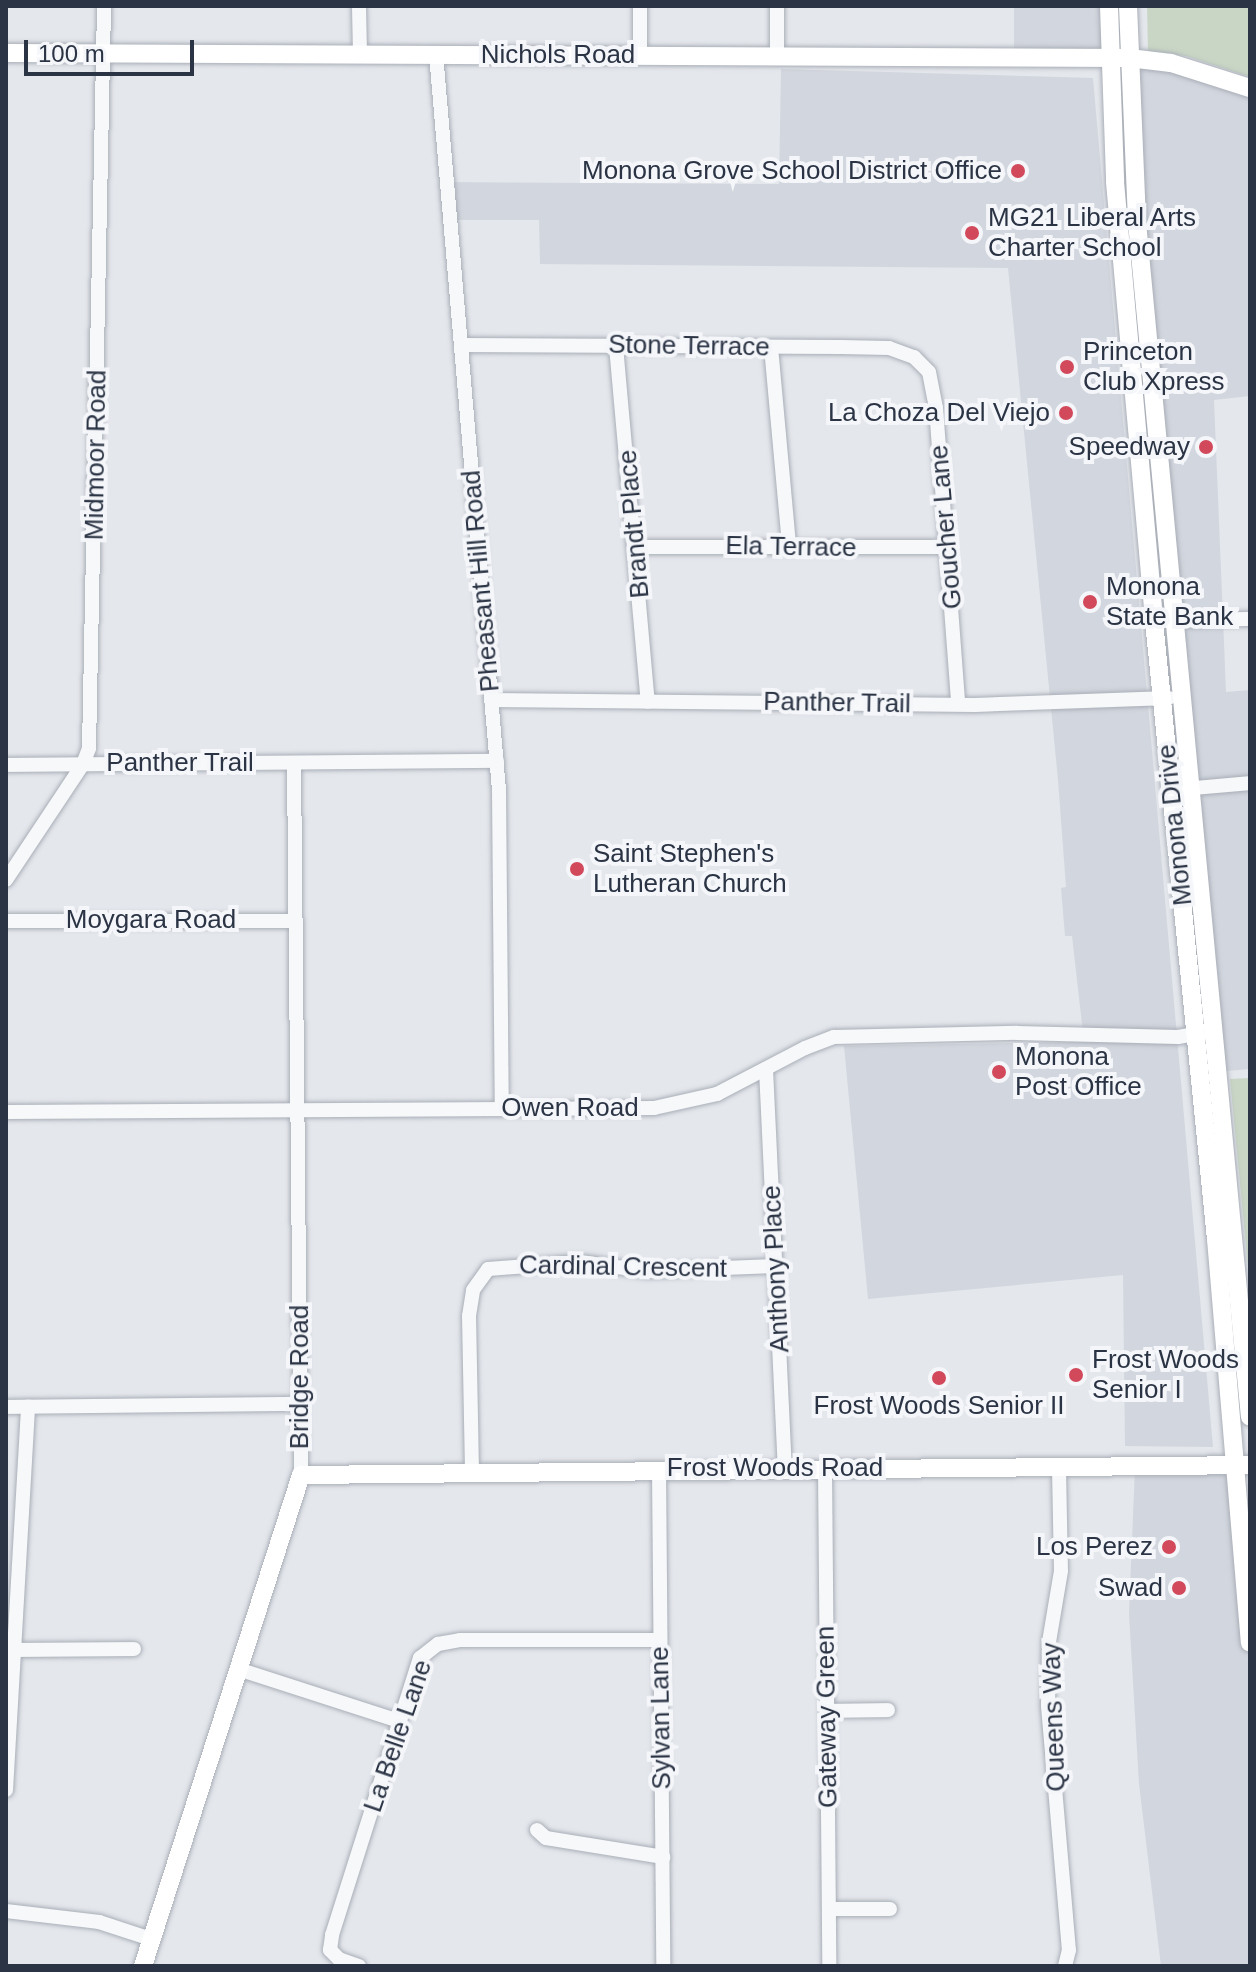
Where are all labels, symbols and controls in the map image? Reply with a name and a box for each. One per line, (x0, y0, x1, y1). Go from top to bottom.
scale bar (28, 24, 198, 74)
street label: Nichols Road (481, 39, 635, 71)
text: 100 m (38, 40, 105, 67)
place label: Monona Grove School District Office (582, 155, 1002, 187)
marker: Monona Grove School District Office (1009, 162, 1027, 180)
place label: MG21 Liberal Arts Charter School (988, 202, 1198, 264)
marker: MG21 Liberal Arts Charter School (963, 224, 981, 242)
street label: Stone Terrace (608, 329, 770, 363)
place label: Princeton Club Xpress (1083, 336, 1225, 398)
marker: Princeton Club Xpress (1058, 358, 1076, 376)
street label: Midmoor Road (79, 369, 113, 541)
place label: La Choza Del Viejo (828, 397, 1050, 429)
marker: La Choza Del Viejo (1057, 404, 1075, 422)
place label: Speedway (1069, 431, 1190, 463)
marker: Speedway (1197, 438, 1215, 456)
street label: Goucher Lane (923, 444, 969, 610)
street label: Brandt Place (612, 448, 656, 600)
street label: Pheasant Hill Road (456, 469, 506, 693)
street label: Ela Terrace (725, 530, 857, 564)
place label: Monona State Bank (1106, 571, 1233, 632)
marker: Monona State Bank (1081, 593, 1099, 611)
street label: Panther Trail (763, 686, 911, 720)
street label: Monona Drive (1151, 743, 1199, 907)
street label: Panther Trail (106, 747, 254, 779)
place label: Saint Stephen's Lutheran Church (593, 838, 787, 900)
marker: Saint Stephen's Lutheran Church (568, 860, 586, 878)
street label: Moygara Road (66, 904, 236, 936)
place label: Monona Post Office (1015, 1041, 1142, 1102)
marker: Monona Post Office (990, 1063, 1008, 1081)
street label: Owen Road (501, 1092, 639, 1124)
street label: Anthony Place (756, 1184, 796, 1354)
street label: Cardinal Crescent (519, 1250, 727, 1284)
street label: Bridge Road (284, 1305, 316, 1449)
place label: Frost Woods Senior I (1092, 1344, 1239, 1406)
marker: Frost Woods Senior I (1067, 1366, 1085, 1384)
marker: Frost Woods Senior II (930, 1369, 948, 1387)
place label: Frost Woods Senior II (814, 1390, 1064, 1422)
street label: Frost Woods Road (667, 1452, 883, 1484)
place label: Los Perez (1036, 1531, 1153, 1563)
marker: Los Perez (1160, 1538, 1178, 1556)
place label: Swad (1098, 1572, 1163, 1604)
marker: Swad (1170, 1579, 1188, 1597)
street label: Gateway Green (810, 1626, 844, 1808)
street label: Queens Way (1036, 1642, 1072, 1792)
street label: Sylvan Lane (644, 1646, 678, 1790)
street label: La Belle Lane (357, 1656, 439, 1816)

